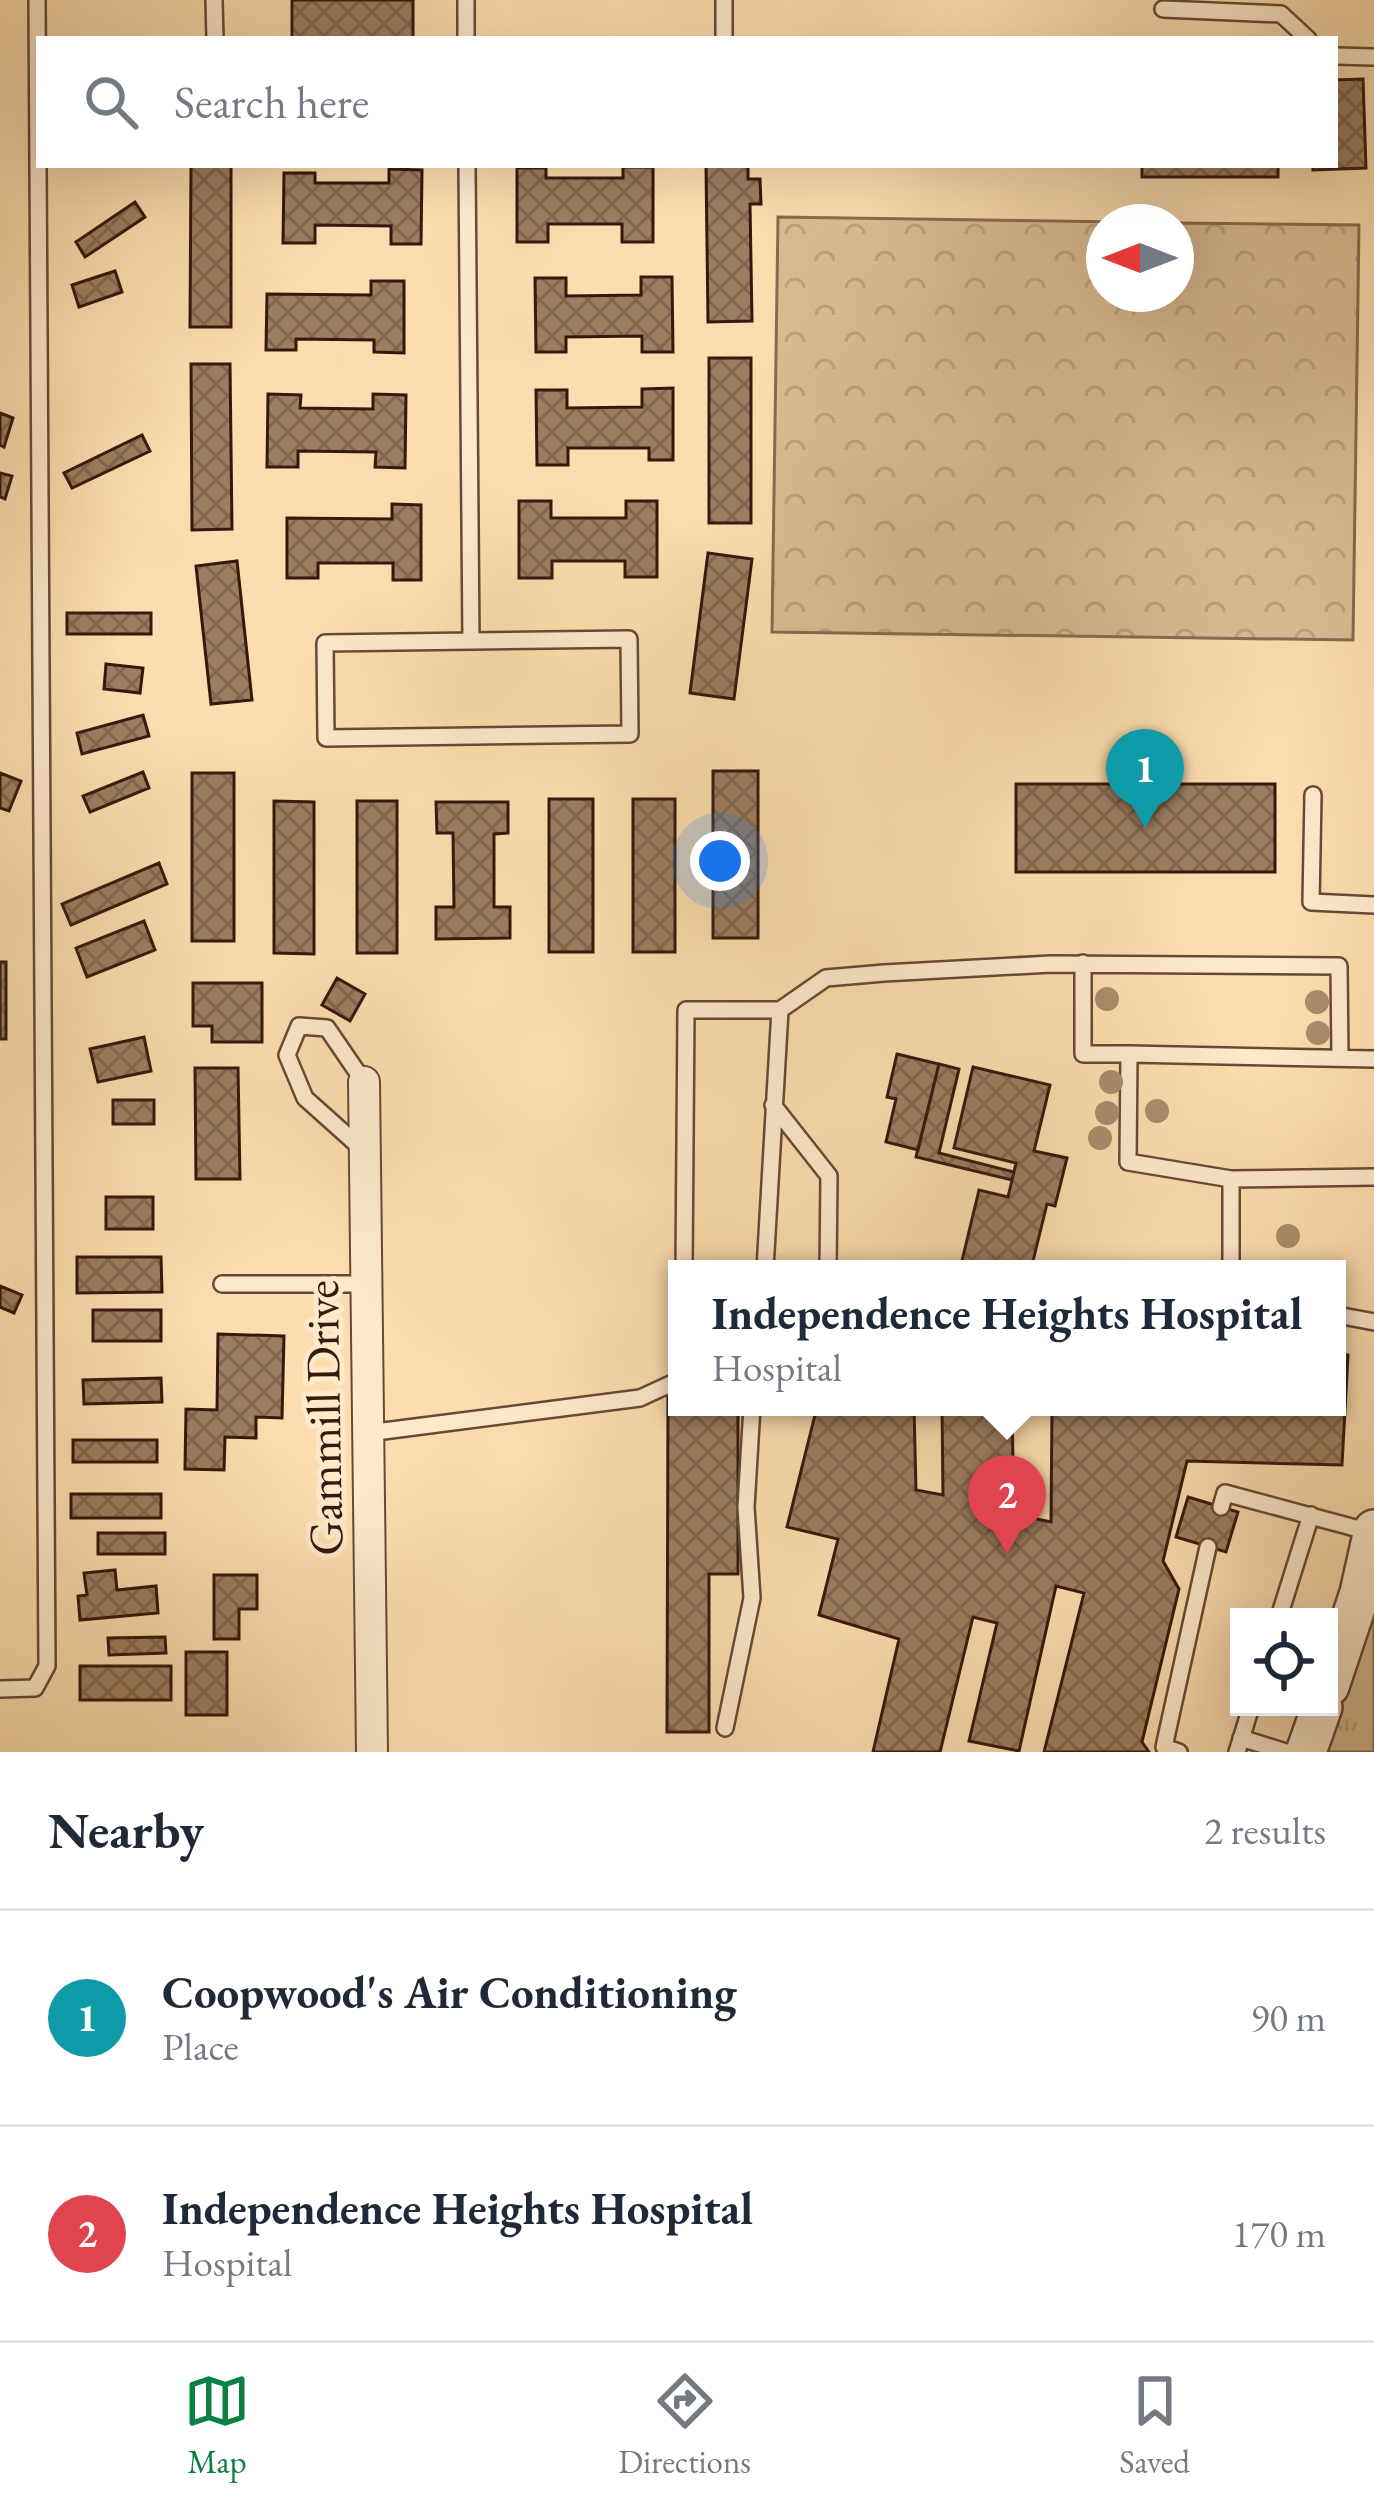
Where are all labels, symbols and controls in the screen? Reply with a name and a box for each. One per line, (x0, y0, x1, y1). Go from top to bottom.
search box (36, 36, 1338, 168)
icon: search (78, 69, 144, 135)
text: Search here (174, 73, 369, 131)
north arrow (1086, 204, 1194, 312)
pin: 1 (1106, 729, 1184, 828)
your location (690, 831, 750, 891)
popup (668, 1260, 1346, 1416)
street label: Gammill Drive (290, 1280, 356, 1556)
text: Independence Heights Hospital (711, 1284, 1303, 1342)
text: Hospital (711, 1342, 842, 1393)
pin: 2 (968, 1455, 1046, 1554)
map controls (1230, 1608, 1338, 1716)
button: locate (1230, 1608, 1338, 1716)
text: Nearby (48, 1797, 204, 1863)
text: 2 results (1204, 1805, 1326, 1856)
text: Coopwood's Air Conditioning (162, 1963, 737, 2021)
text: 1 (77, 1992, 97, 2043)
text: 90 m (1250, 1992, 1326, 2043)
text: Place (162, 2021, 239, 2072)
text: Independence Heights Hospital (162, 2179, 753, 2237)
text: 2 (77, 2208, 97, 2259)
text: 170 m (1232, 2208, 1326, 2259)
text: Hospital (162, 2237, 292, 2288)
tab: Map (184, 2368, 250, 2483)
tab: Directions (618, 2368, 751, 2483)
tab: Saved (1119, 2368, 1190, 2483)

